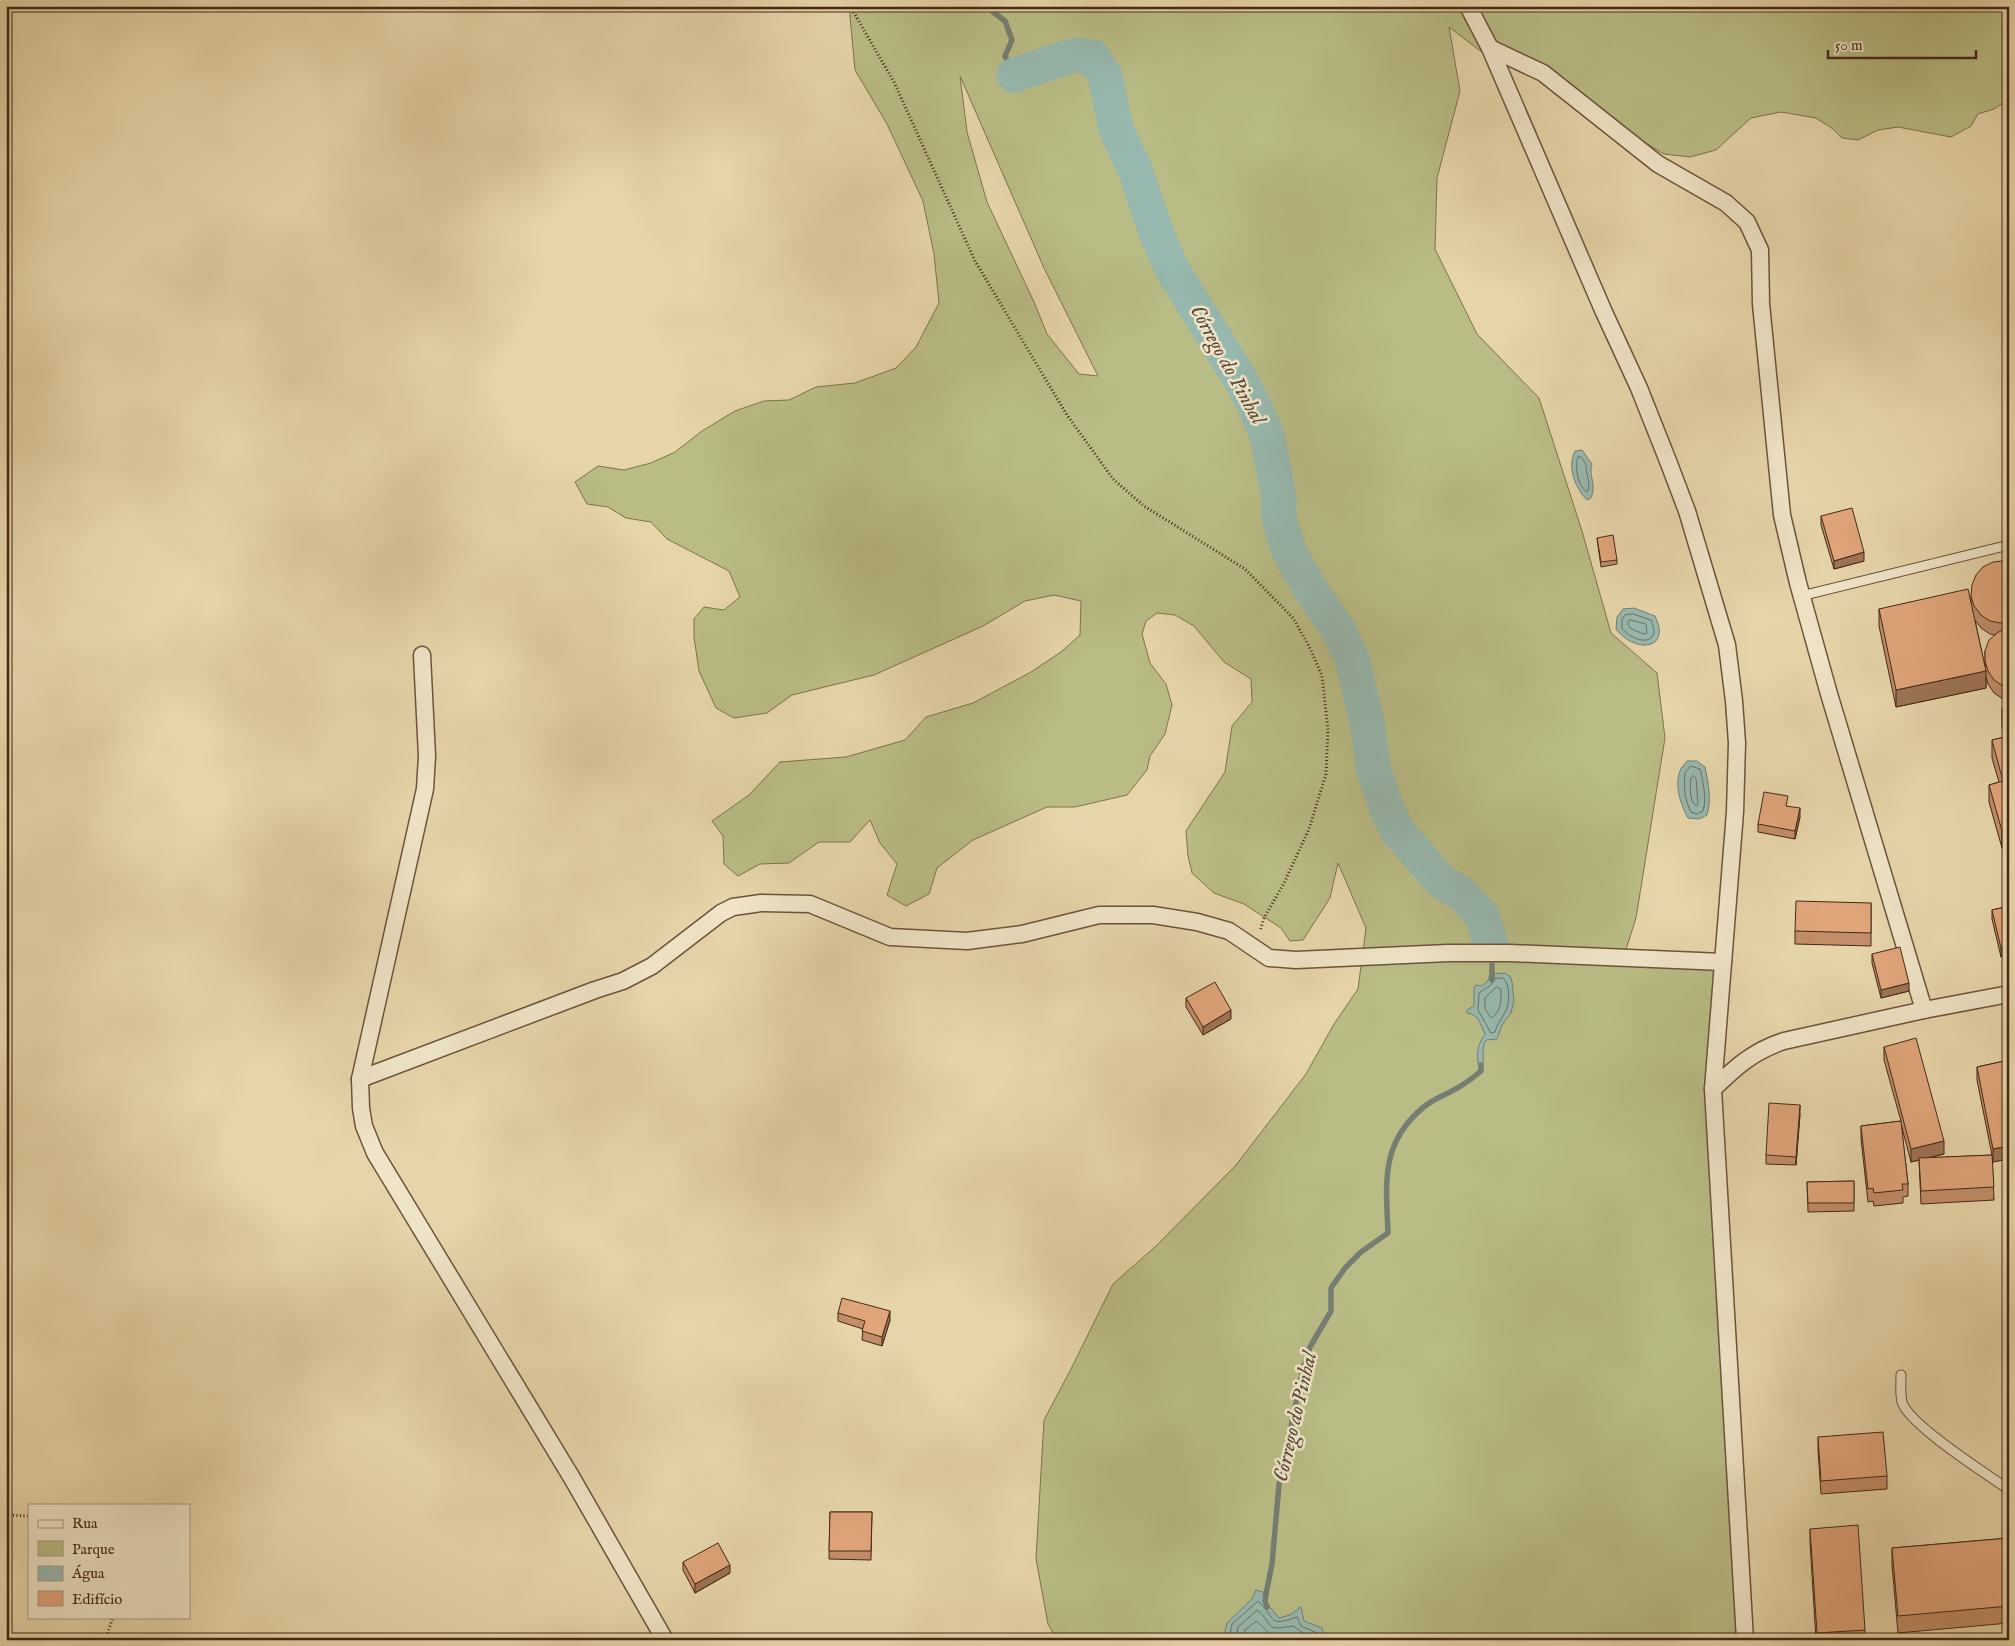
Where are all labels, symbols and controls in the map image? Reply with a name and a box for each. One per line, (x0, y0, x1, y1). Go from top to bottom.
scale bar (1828, 28, 1975, 60)
text: 50 m (1835, 36, 1863, 55)
water label: Córrego do Pinhal (1183, 301, 1272, 431)
water label: Córrego do Pinhal (1268, 1347, 1325, 1484)
legend (28, 1504, 190, 1618)
text: Rua (72, 1514, 98, 1533)
text: Parque (72, 1540, 115, 1559)
text: Água (71, 1564, 105, 1583)
text: Edifício (72, 1590, 122, 1609)

